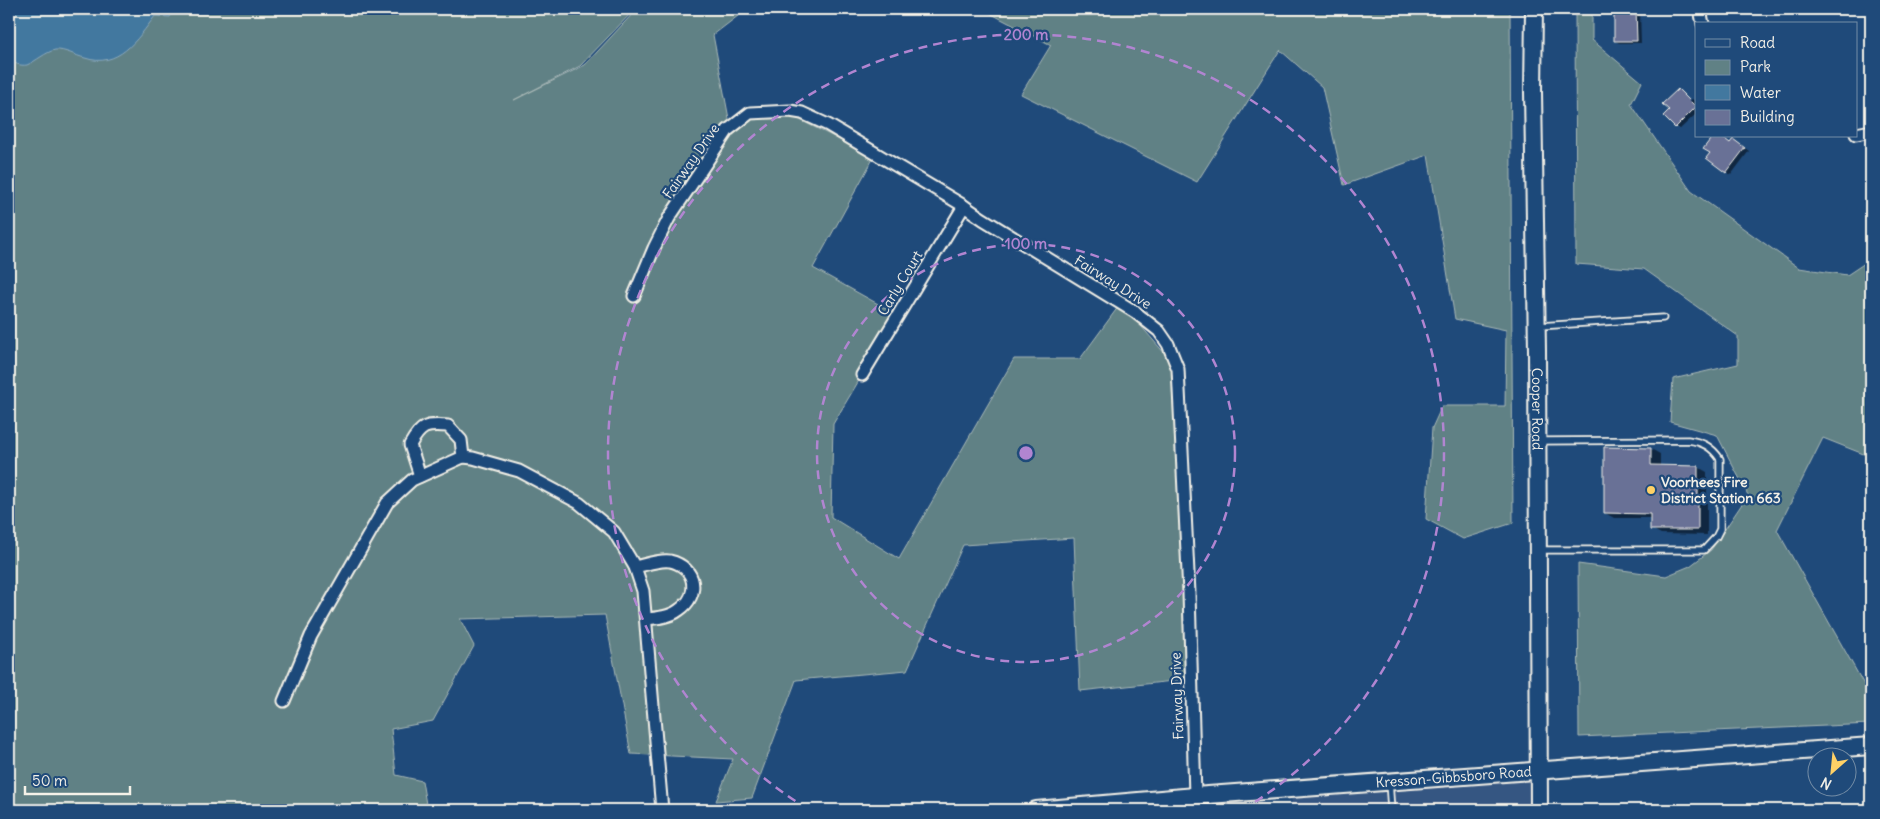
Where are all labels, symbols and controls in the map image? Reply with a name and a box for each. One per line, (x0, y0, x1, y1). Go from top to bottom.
legend (1695, 22, 1858, 138)
text: 200 m (1004, 25, 1048, 44)
text: Road (1740, 33, 1775, 52)
text: Park (1740, 57, 1771, 76)
text: Water (1740, 83, 1781, 102)
text: Building (1740, 107, 1795, 126)
street label: Fairway Drive (659, 120, 723, 202)
text: 100 m (1005, 234, 1047, 253)
street label: Carly Court (874, 247, 927, 319)
street label: Fairway Drive (1071, 251, 1155, 313)
street label: Cooper Road (1528, 368, 1546, 450)
centre of rings (1017, 444, 1035, 462)
place label: Voorhees Fire District Station 663 (1661, 473, 1781, 507)
marker: Voorhees Fire District Station 663 (1645, 484, 1657, 496)
street label: Fairway Drive (1166, 652, 1188, 740)
north arrow (1808, 746, 1858, 796)
street label: Kresson-Gibbsboro Road (1375, 762, 1532, 792)
scale bar (25, 764, 130, 796)
text: 50 m (32, 771, 67, 790)
text: N (1818, 773, 1834, 794)

